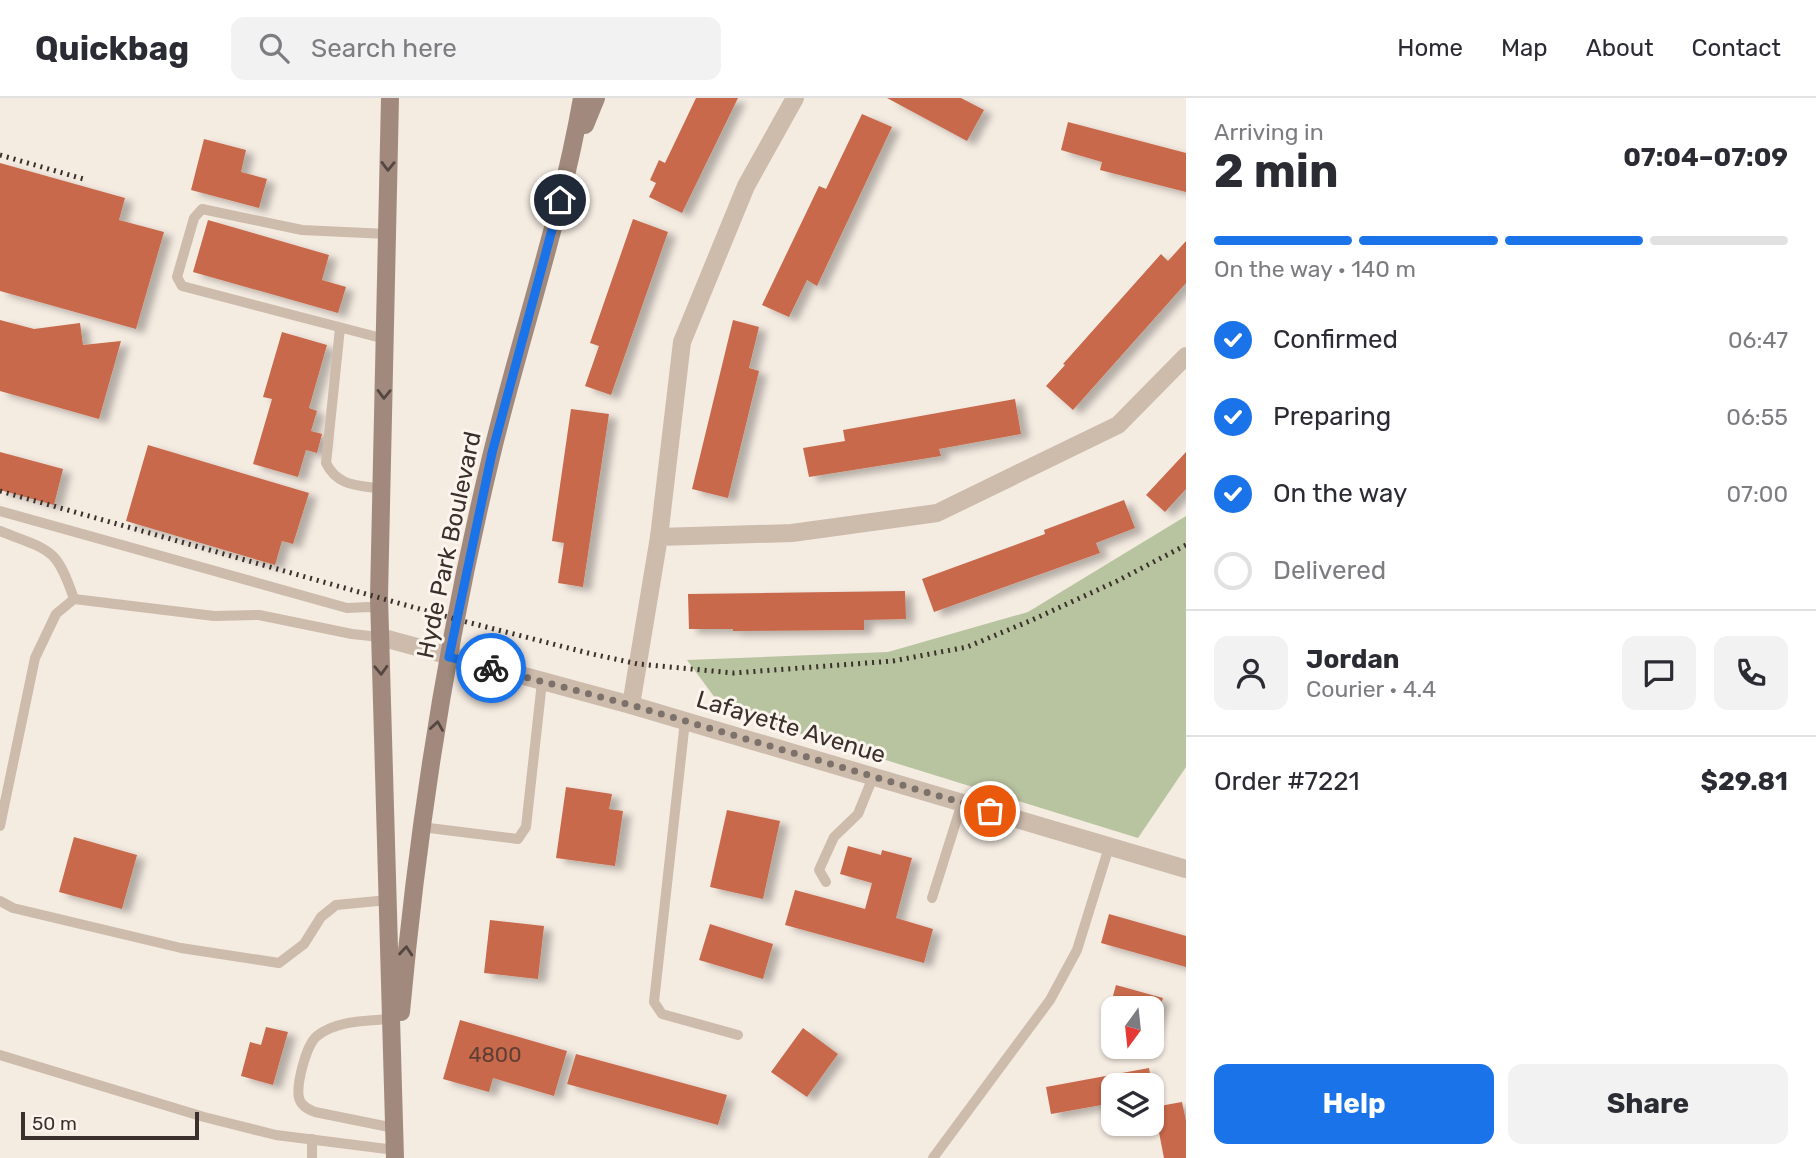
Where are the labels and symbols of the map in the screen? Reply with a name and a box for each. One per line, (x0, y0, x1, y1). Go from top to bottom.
one-way arrow (381, 161, 396, 172)
pin (530, 170, 590, 230)
one-way arrow (376, 388, 391, 399)
street label: Hyde Park Boulevard (411, 429, 487, 661)
courier (456, 633, 526, 703)
one-way arrow (373, 665, 388, 676)
street label: Lafayette Avenue (693, 685, 889, 769)
one-way arrow (429, 720, 444, 732)
pin (960, 781, 1020, 841)
one-way arrow (398, 946, 413, 957)
north arrow (1101, 996, 1164, 1059)
house number: 4800 (468, 1042, 522, 1067)
scale bar (21, 1109, 200, 1141)

